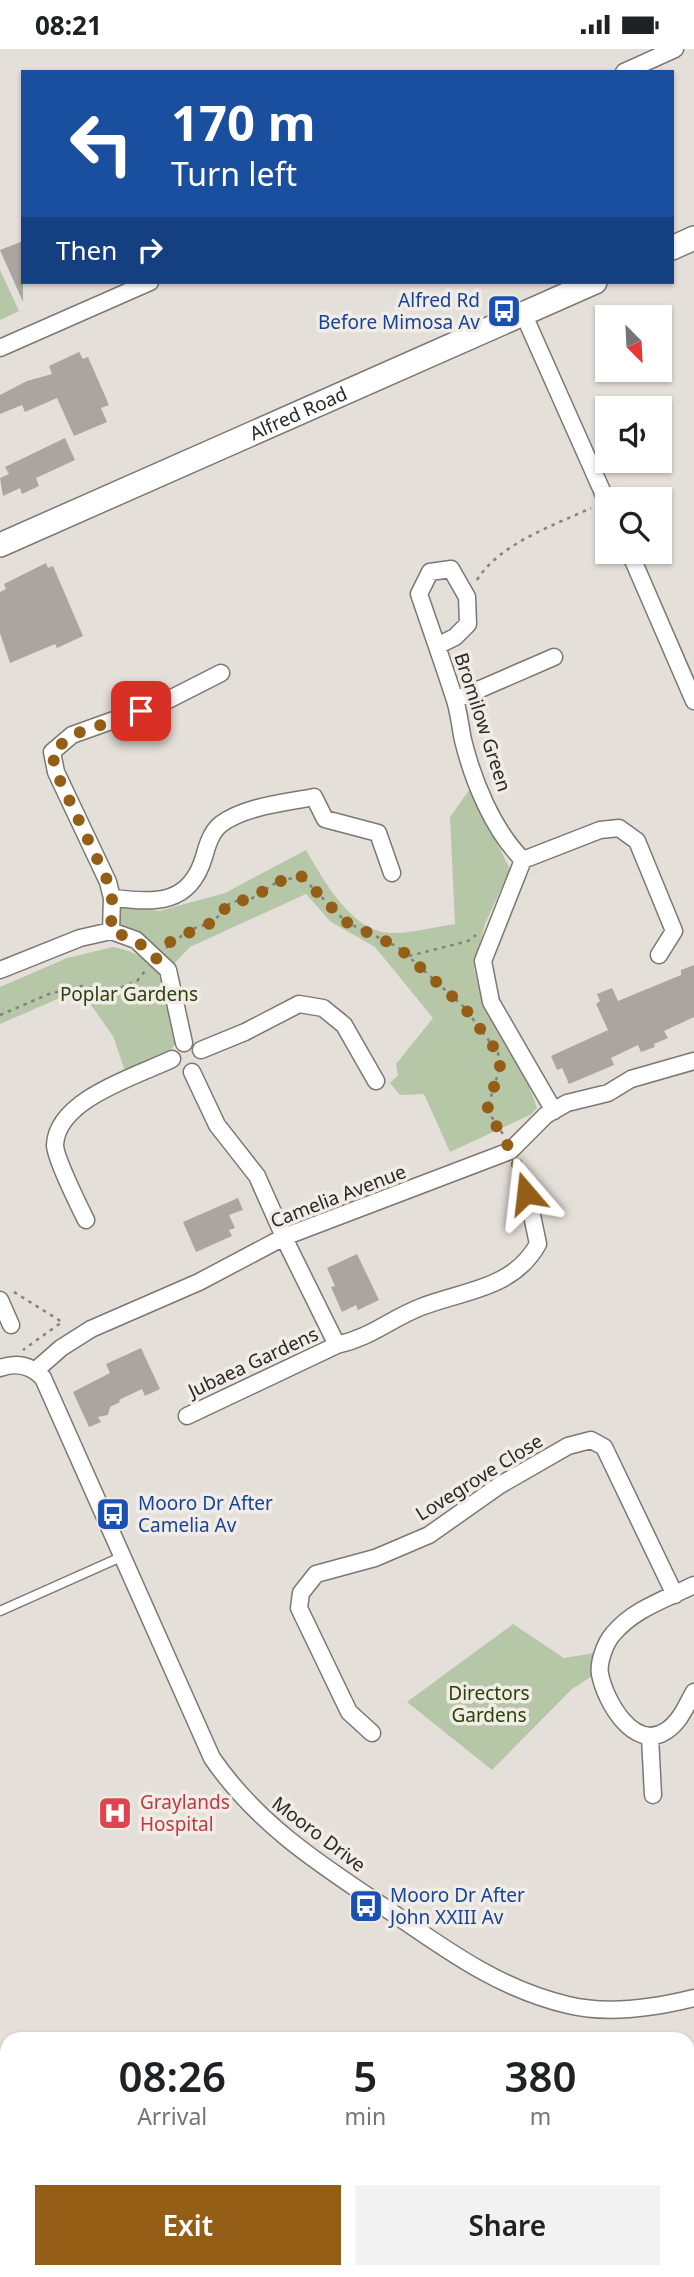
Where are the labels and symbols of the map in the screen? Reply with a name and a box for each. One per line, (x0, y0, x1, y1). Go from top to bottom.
place label: Alfred Rd Before Mimosa Av (318, 287, 480, 335)
bus stop icon: Alfred Rd Before Mimosa Av (485, 292, 523, 330)
north arrow (595, 305, 672, 381)
street label: Alfred Road (245, 380, 351, 446)
street label: Bromilow Green (448, 649, 518, 795)
pin (111, 681, 171, 741)
park label: Poplar Gardens (60, 981, 198, 1007)
position arrow (489, 1156, 563, 1230)
street label: Camelia Avenue (266, 1158, 410, 1234)
street label: Jubaea Gardens (182, 1320, 322, 1404)
street label: Lovegrove Close (411, 1427, 547, 1527)
place label: Mooro Dr After Camelia Av (138, 1490, 273, 1538)
bus stop icon: Mooro Dr After Camelia Av (94, 1495, 132, 1533)
park label: Directors Gardens (448, 1680, 530, 1728)
place label: Graylands Hospital (140, 1789, 230, 1837)
street label: Mooro Drive (267, 1790, 371, 1878)
hospital icon: Graylands Hospital (96, 1794, 134, 1832)
place label: Mooro Dr After John XXIII Av (388, 1882, 525, 1930)
bus stop icon: Mooro Dr After John XXIII Av (347, 1887, 385, 1925)

